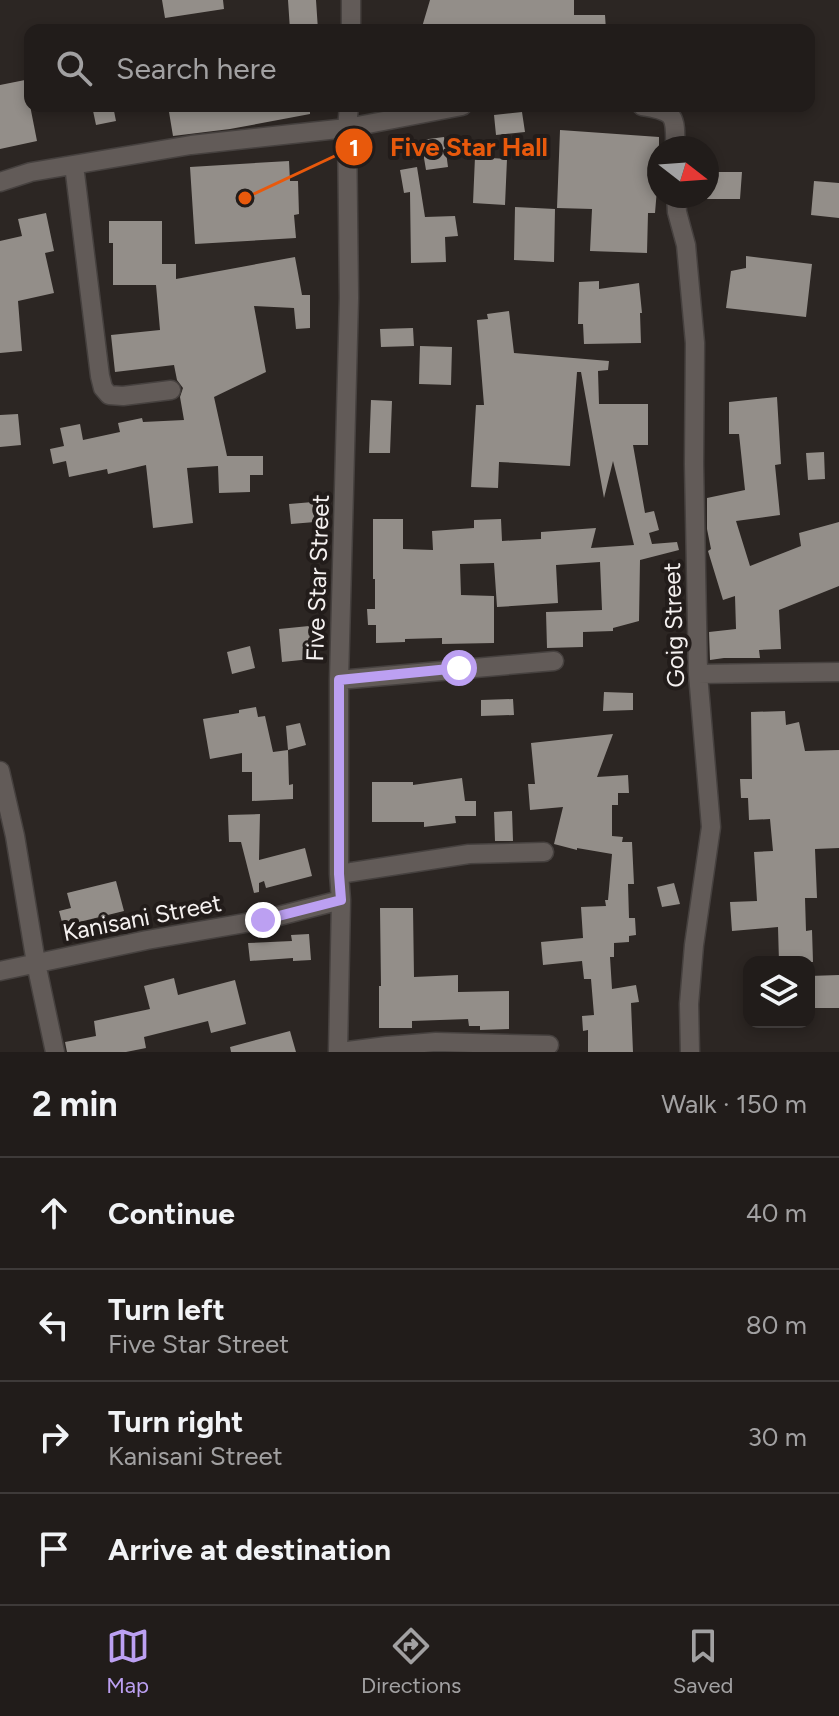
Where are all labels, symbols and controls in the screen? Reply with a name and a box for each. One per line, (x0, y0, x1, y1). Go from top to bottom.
search box (24, 24, 815, 112)
icon: search (52, 46, 96, 90)
text: Search here (116, 50, 276, 87)
callout: Five Star Hall (334, 122, 564, 172)
text: Five Star Hall (390, 131, 548, 163)
text: 1 (349, 133, 359, 162)
north arrow (647, 136, 719, 208)
street label: Five Star Street (300, 494, 335, 662)
street label: Goig Street (657, 562, 690, 688)
route start (441, 650, 477, 686)
street label: Kanisani Street (60, 888, 224, 947)
route end (245, 902, 281, 938)
map controls (743, 956, 815, 1028)
button: layers (743, 956, 815, 1028)
text: 2 min (32, 1084, 118, 1125)
text: Walk · 150 m (661, 1088, 807, 1120)
icon: ahead (32, 1191, 76, 1235)
text: Continue (108, 1195, 235, 1232)
text: 40 m (746, 1197, 807, 1229)
text: Turn left (108, 1291, 225, 1328)
icon: left (32, 1303, 76, 1347)
text: 80 m (746, 1309, 807, 1341)
text: Five Star Street (108, 1328, 289, 1360)
text: Turn right (108, 1403, 243, 1440)
icon: right (32, 1415, 76, 1459)
text: 30 m (748, 1421, 807, 1453)
text: Kanisani Street (108, 1440, 283, 1472)
icon: arrive (32, 1527, 76, 1571)
text: Arrive at destination (108, 1531, 391, 1568)
tab: Map (106, 1624, 150, 1699)
tab: Directions (361, 1624, 461, 1699)
tab: Saved (673, 1624, 733, 1699)

